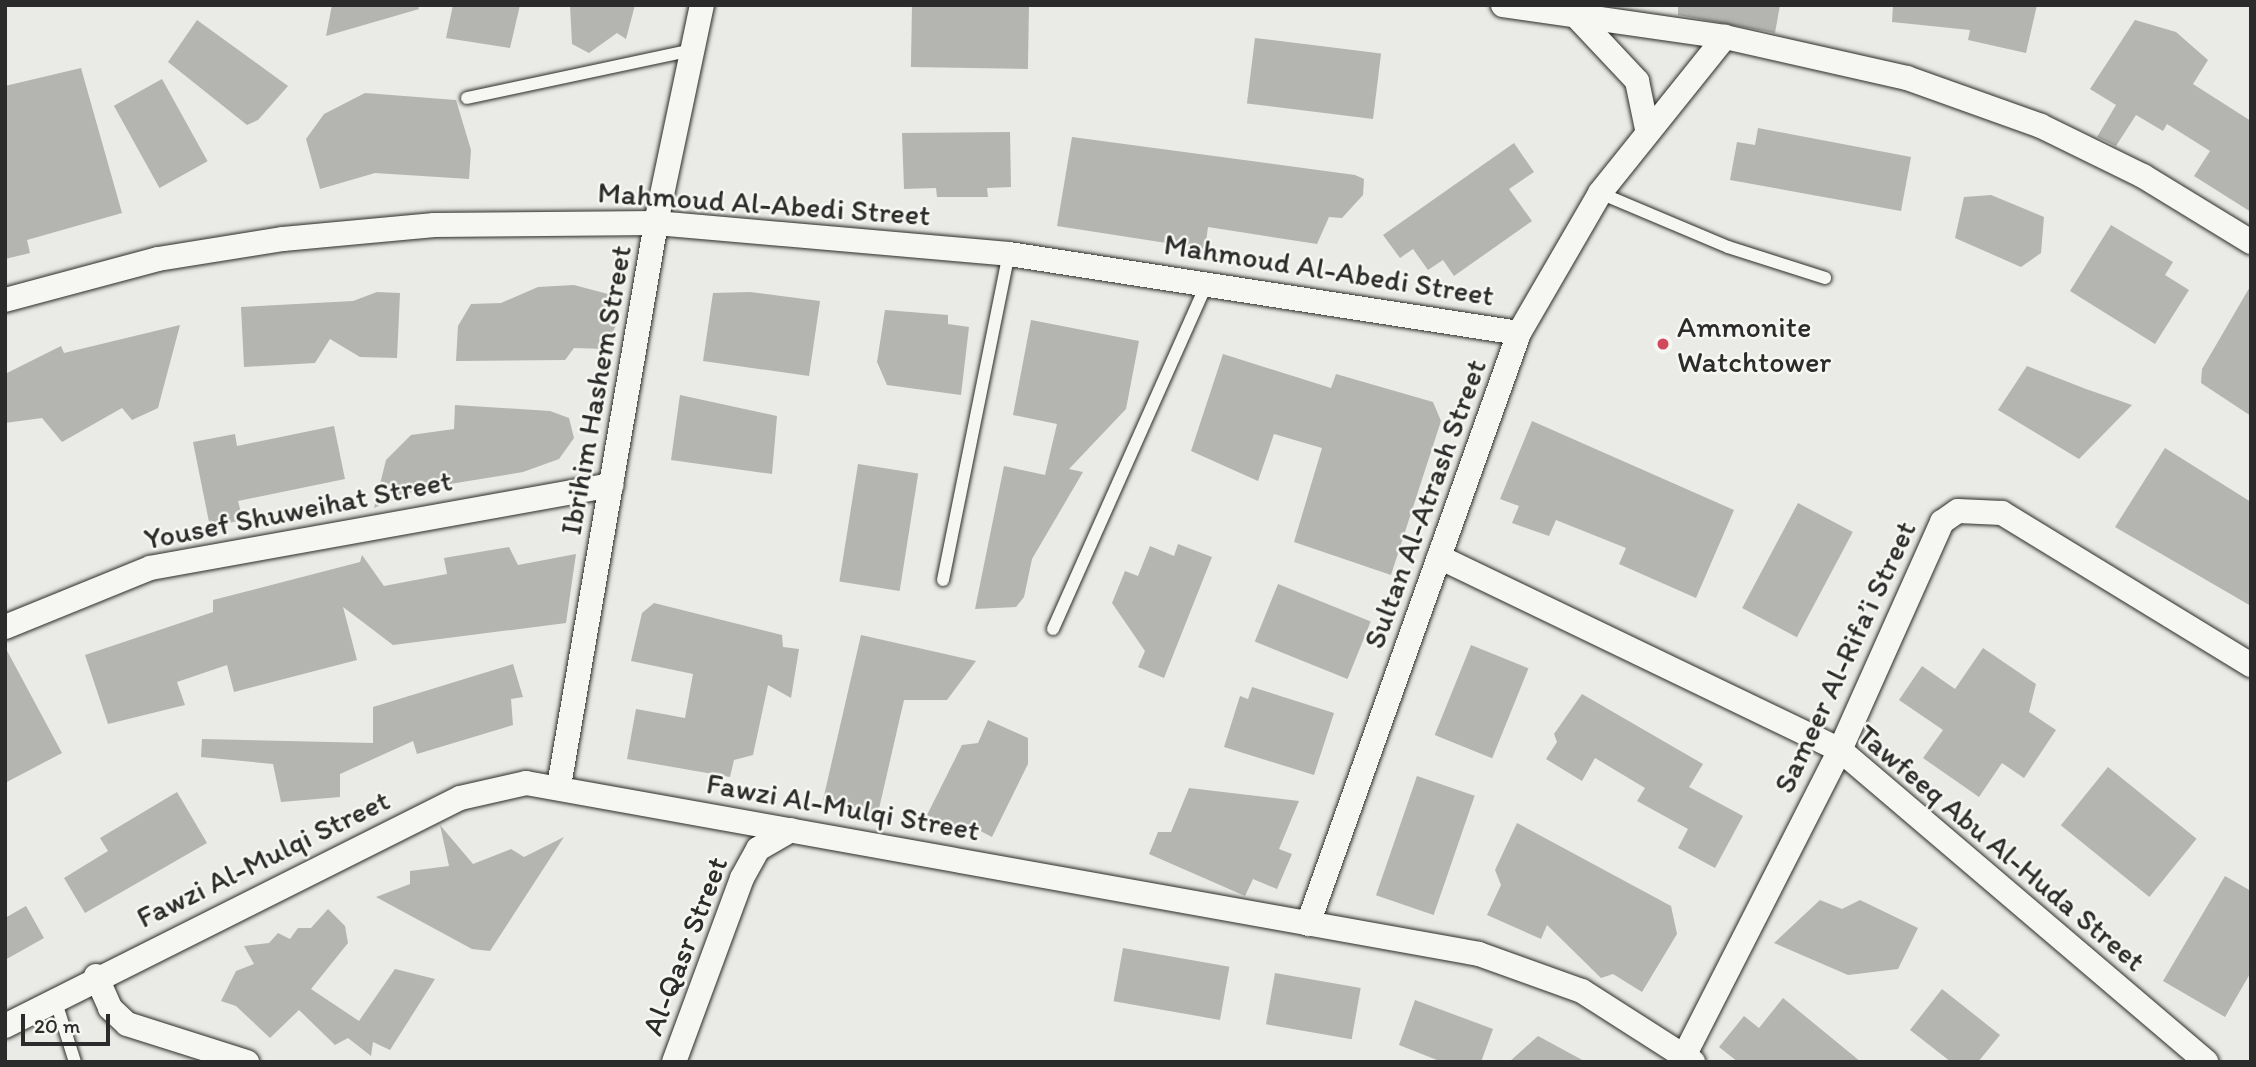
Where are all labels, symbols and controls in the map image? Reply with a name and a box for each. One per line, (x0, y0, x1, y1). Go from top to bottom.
street label: Mahmoud Al-Abedi Street (596, 174, 932, 234)
street label: Mahmoud Al-Abedi Street (1162, 226, 1496, 314)
street label: Ibrihim Hashem Street (553, 243, 639, 537)
place label: Ammonite Watchtower (1677, 309, 1831, 380)
marker: Ammonite Watchtower (1655, 336, 1671, 352)
street label: Sultan Al-Atrash Street (1356, 355, 1494, 653)
street label: Yousef Shuweihat Street (141, 462, 455, 558)
street label: Sameer Al-Rifa’i Street (1766, 515, 1924, 799)
street label: Tawfeeq Abu Al-Huda Street (1850, 717, 2152, 979)
street label: Fawzi Al-Mulqi Street (704, 765, 982, 849)
street label: Fawzi Al-Mulqi Street (131, 782, 395, 936)
street label: Al-Qasr Street (634, 852, 736, 1040)
scale bar (24, 1000, 114, 1044)
text: 20 m (34, 1013, 80, 1038)

